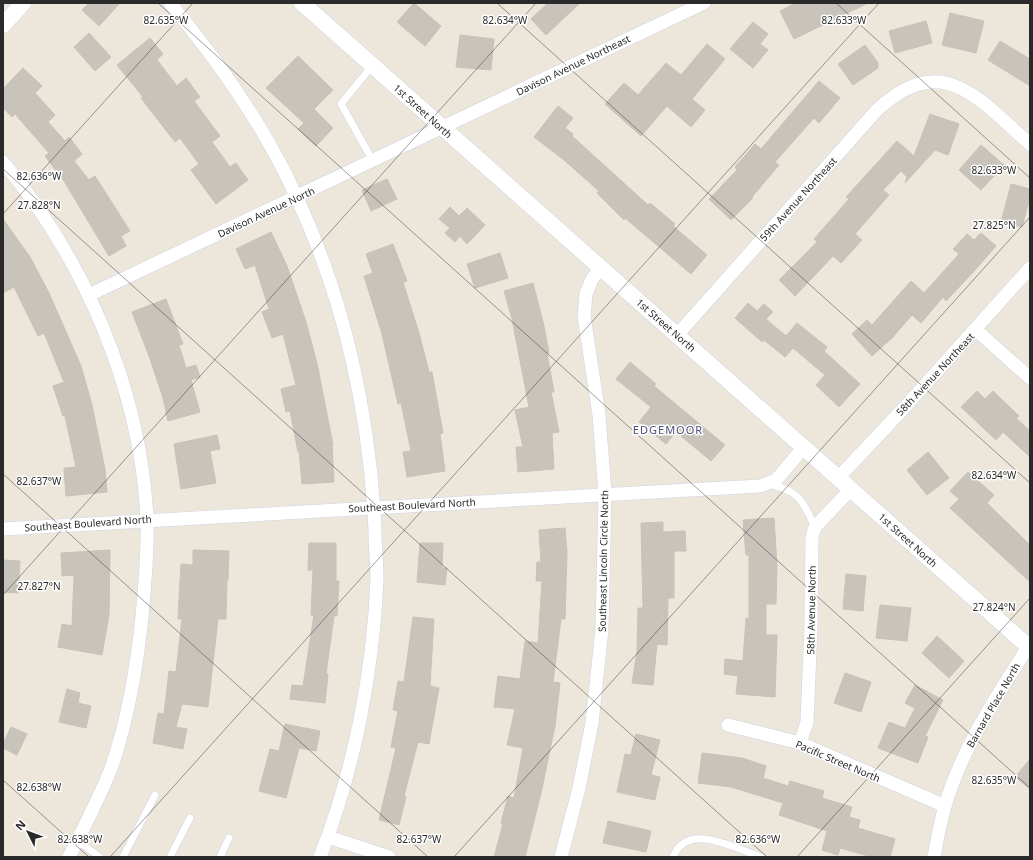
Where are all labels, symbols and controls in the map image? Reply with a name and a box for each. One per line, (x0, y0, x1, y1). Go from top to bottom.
text: 82.635°W (144, 13, 189, 27)
text: 82.634°W (483, 13, 528, 27)
text: 82.633°W (822, 13, 867, 27)
street label: Davison Avenue Northeast (514, 31, 633, 99)
street label: 1st Street North (391, 81, 455, 141)
street label: 59th Avenue Northeast (756, 154, 840, 244)
text: 82.633°W (972, 163, 1017, 177)
text: 82.636°W (17, 169, 62, 183)
street label: Davison Avenue North (215, 183, 317, 241)
text: 27.828°N (17, 198, 61, 212)
text: 27.825°N (972, 218, 1016, 232)
street label: 1st Street North (633, 295, 699, 355)
street label: 58th Avenue Northeast (893, 329, 977, 419)
district label: EDGEMOOR (633, 422, 703, 437)
text: 82.634°W (972, 468, 1017, 482)
text: 82.637°W (17, 474, 62, 488)
street label: Southeast Lincoln Circle North (595, 490, 611, 632)
street label: Southeast Boulevard North (348, 495, 476, 515)
street label: 1st Street North (876, 510, 940, 570)
street label: Southeast Boulevard North (24, 512, 152, 534)
street label: 58th Avenue North (803, 565, 819, 655)
text: 27.827°N (17, 579, 61, 593)
text: 27.824°N (972, 600, 1016, 614)
street label: Barnard Place North (963, 660, 1023, 750)
street label: Pacific Street North (794, 737, 882, 785)
text: 82.635°W (972, 773, 1017, 787)
text: 82.638°W (17, 780, 62, 794)
north arrow (8, 812, 48, 852)
text: N (12, 817, 29, 833)
text: 82.638°W (58, 832, 103, 846)
text: 82.637°W (397, 832, 442, 846)
text: 82.636°W (736, 832, 781, 846)

